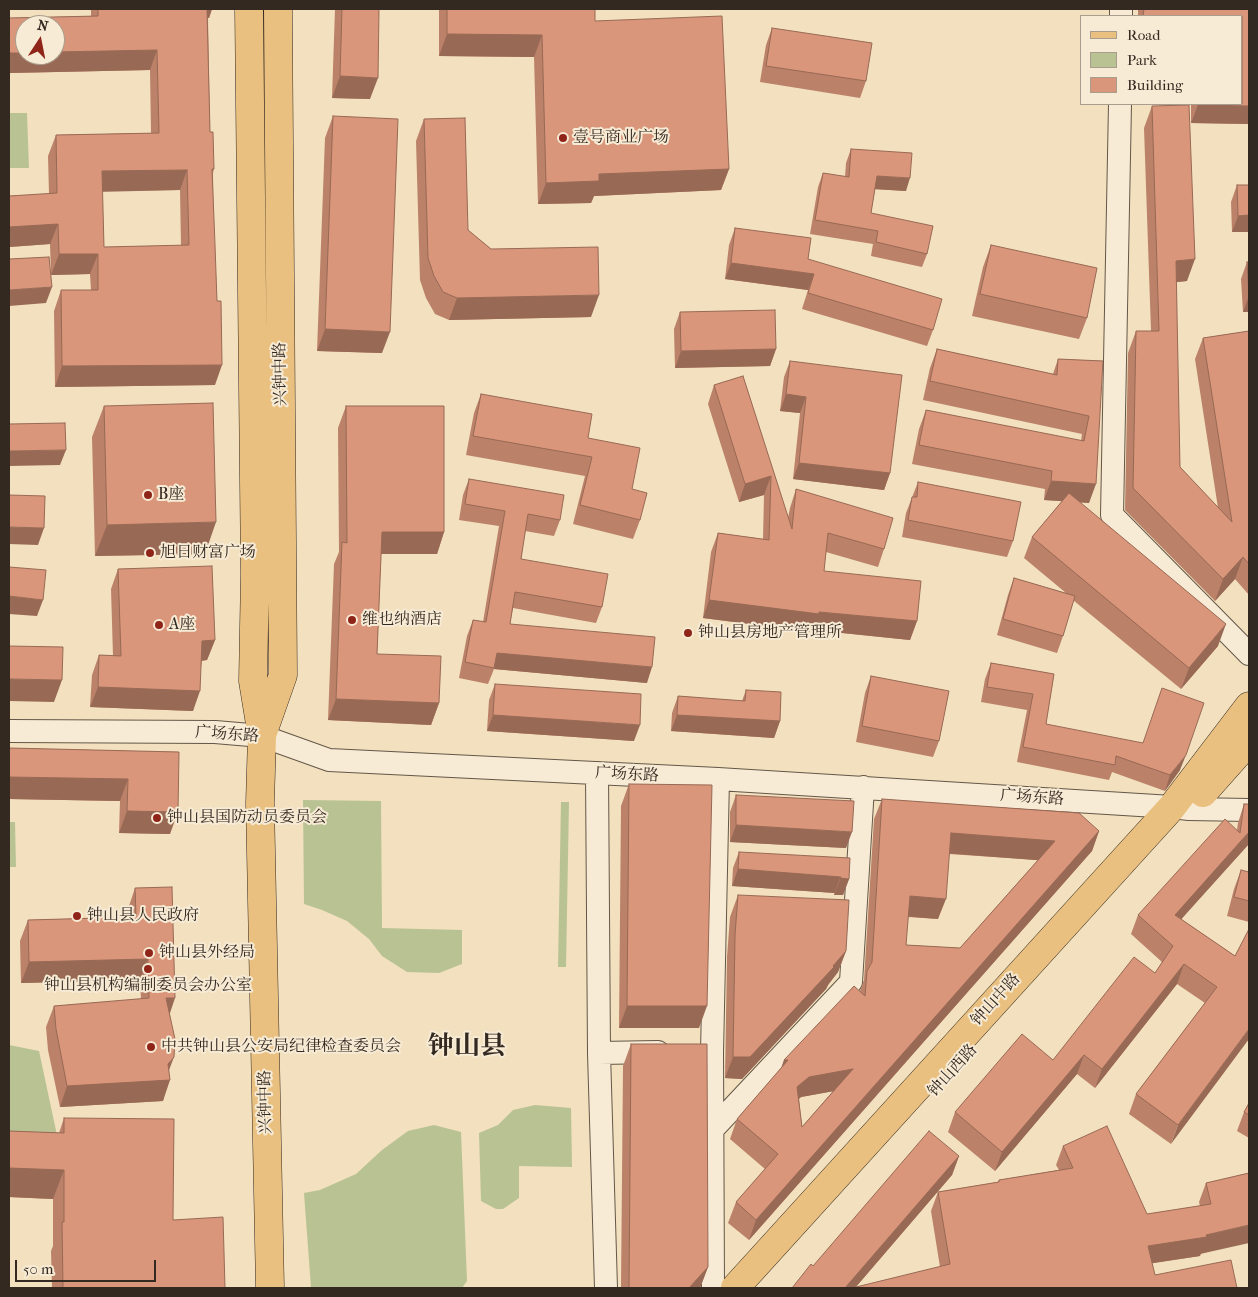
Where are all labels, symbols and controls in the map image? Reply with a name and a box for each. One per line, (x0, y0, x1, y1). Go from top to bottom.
north arrow (15, 15, 65, 65)
legend (1080, 15, 1243, 105)
text: N (36, 16, 50, 35)
text: Road (1127, 26, 1160, 44)
text: Park (1127, 51, 1157, 69)
text: Building (1127, 76, 1183, 94)
place label: 壹号商业广场 (573, 128, 669, 148)
marker: 壹号商业广场 (557, 132, 569, 144)
street label: 兴钟中路 (271, 342, 291, 406)
place label: B座 (158, 485, 184, 505)
marker: B座 (142, 489, 154, 501)
place label: 旭日财富广场 (160, 543, 256, 563)
marker: 旭日财富广场 (144, 547, 156, 559)
place label: 维也纳酒店 (362, 610, 442, 630)
marker: 维也纳酒店 (346, 614, 358, 626)
place label: A座 (169, 615, 195, 635)
marker: A座 (153, 619, 165, 631)
place label: 钟山县房地产管理所 (698, 623, 842, 643)
marker: 钟山县房地产管理所 (682, 627, 694, 639)
street label: 广场东路 (194, 723, 260, 747)
street label: 广场东路 (595, 764, 659, 786)
street label: 广场东路 (999, 786, 1065, 810)
place label: 钟山县国防动员委员会 (167, 808, 327, 828)
marker: 钟山县国防动员委员会 (151, 812, 163, 824)
place label: 钟山县人民政府 (87, 906, 199, 926)
marker: 钟山县人民政府 (71, 910, 83, 922)
place label: 钟山县外经局 (159, 943, 255, 963)
marker: 钟山县外经局 (143, 947, 155, 959)
marker: 钟山县机构编制委员会办公室 (142, 963, 154, 975)
street label: 钟山中路 (967, 970, 1025, 1030)
place label: 钟山县机构编制委员会办公室 (44, 976, 252, 996)
district label: 钟山县 (428, 1032, 506, 1064)
place label: 中共钟山县公安局纪律检查委员会 (161, 1037, 401, 1057)
marker: 中共钟山县公安局纪律检查委员会 (145, 1041, 157, 1053)
street label: 钟山西路 (924, 1041, 982, 1101)
street label: 兴钟中路 (256, 1070, 276, 1134)
scale bar (18, 1250, 159, 1282)
text: 50 m (23, 1260, 53, 1278)

